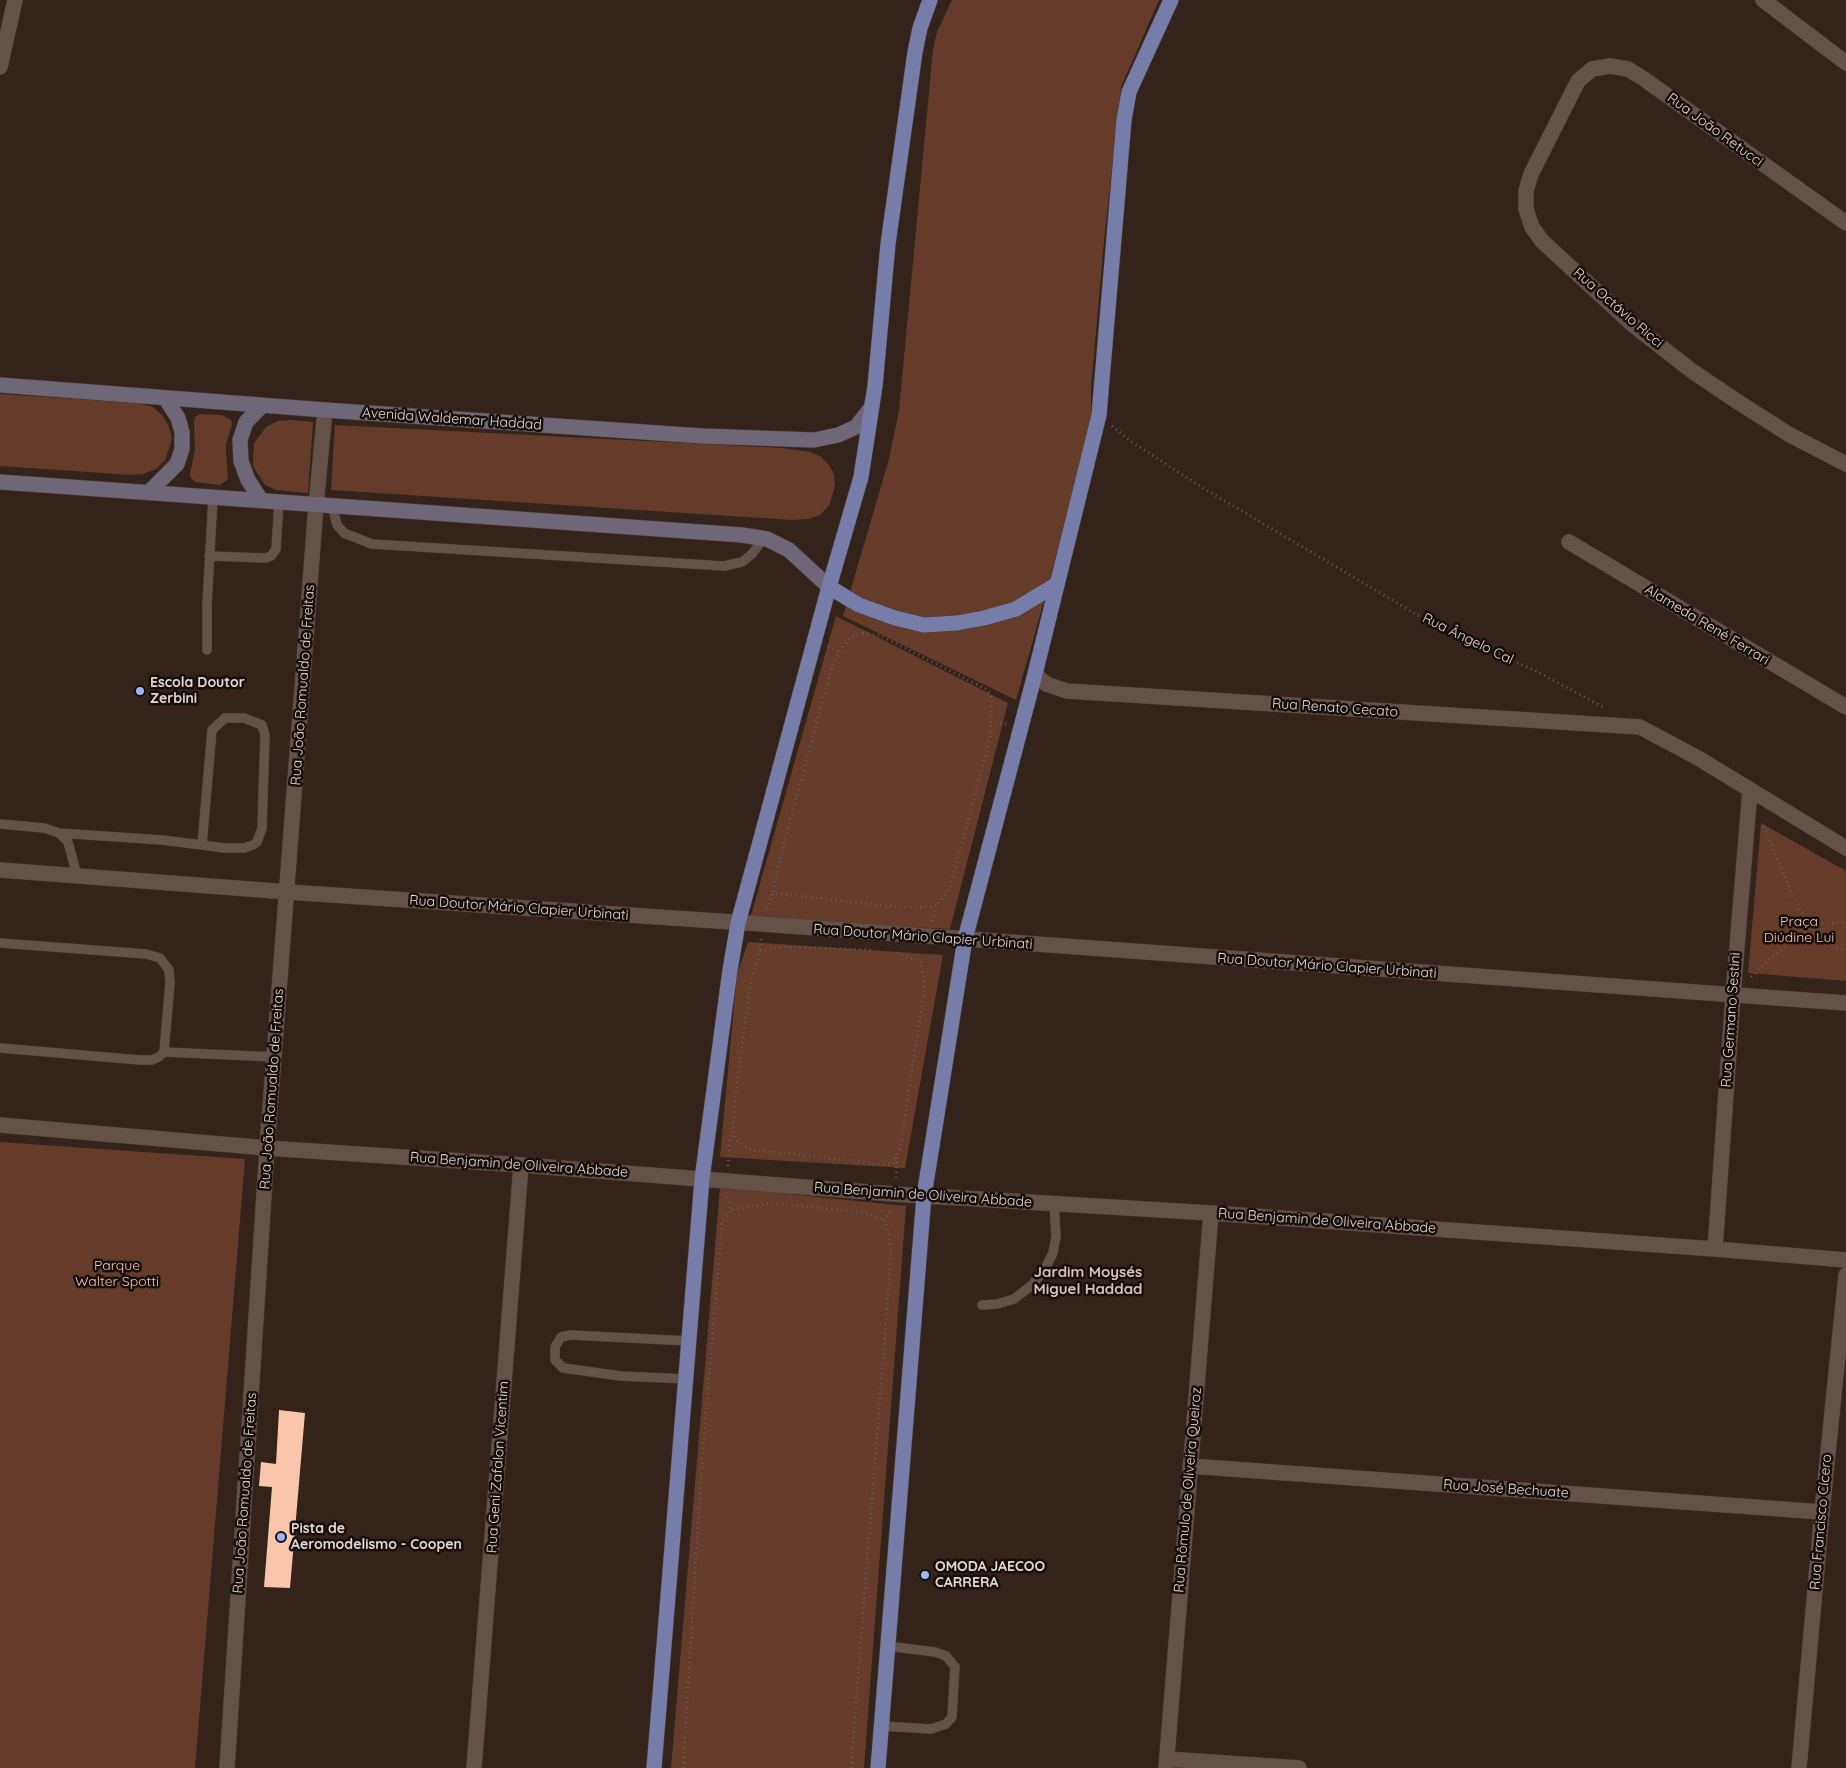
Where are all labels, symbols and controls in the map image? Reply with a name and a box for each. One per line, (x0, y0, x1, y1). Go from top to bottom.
street label: Rua João Retucci (1664, 90, 1766, 170)
street label: Rua Octávio Ricci (1570, 265, 1666, 351)
street label: Avenida Waldemar Haddad (362, 404, 542, 434)
street label: Alameda René Ferrari (1642, 581, 1772, 669)
street label: Rua João Romualdo de Freitas (288, 584, 318, 786)
street label: Rua Ângelo Cal (1420, 610, 1516, 668)
place label: Escola Doutor Zerbini (150, 675, 245, 708)
marker: Escola Doutor Zerbini (134, 685, 146, 697)
street label: Rua Renato Cecato (1271, 695, 1399, 721)
street label: Rua Doutor Mário Clapier Urbinati (409, 892, 629, 924)
park label: Praça Diúdine Lui (1764, 914, 1834, 946)
street label: Rua Doutor Mário Clapier Urbinati (813, 921, 1033, 953)
street label: Rua Doutor Mário Clapier Urbinati (1217, 950, 1437, 982)
street label: Rua Germano Sestini (1718, 952, 1744, 1088)
street label: Rua João Romualdo de Freitas (257, 988, 287, 1190)
street label: Rua Benjamin de Oliveira Abbade (409, 1149, 629, 1181)
street label: Rua Benjamin de Oliveira Abbade (813, 1179, 1033, 1211)
street label: Rua Benjamin de Oliveira Abbade (1217, 1205, 1437, 1237)
park label: Parque Walter Spotti (75, 1258, 159, 1290)
district label: Jardim Moysés Miguel Haddad (1033, 1263, 1143, 1298)
street label: Rua Geni Zafalon Vicentim (484, 1380, 512, 1554)
street label: Rua Rômulo de Oliveira Queiroz (1171, 1387, 1205, 1593)
street label: Rua João Romualdo de Freitas (230, 1392, 260, 1594)
street label: Rua Francisco Cícero (1807, 1453, 1835, 1591)
street label: Rua José Bechuate (1443, 1476, 1569, 1502)
place label: Pista de Aeromodelismo - Coopen (291, 1521, 462, 1554)
marker: Pista de Aeromodelismo - Coopen (275, 1531, 287, 1543)
place label: OMODA JAECOO CARRERA (935, 1559, 1045, 1591)
marker: OMODA JAECOO CARRERA (919, 1569, 931, 1581)

